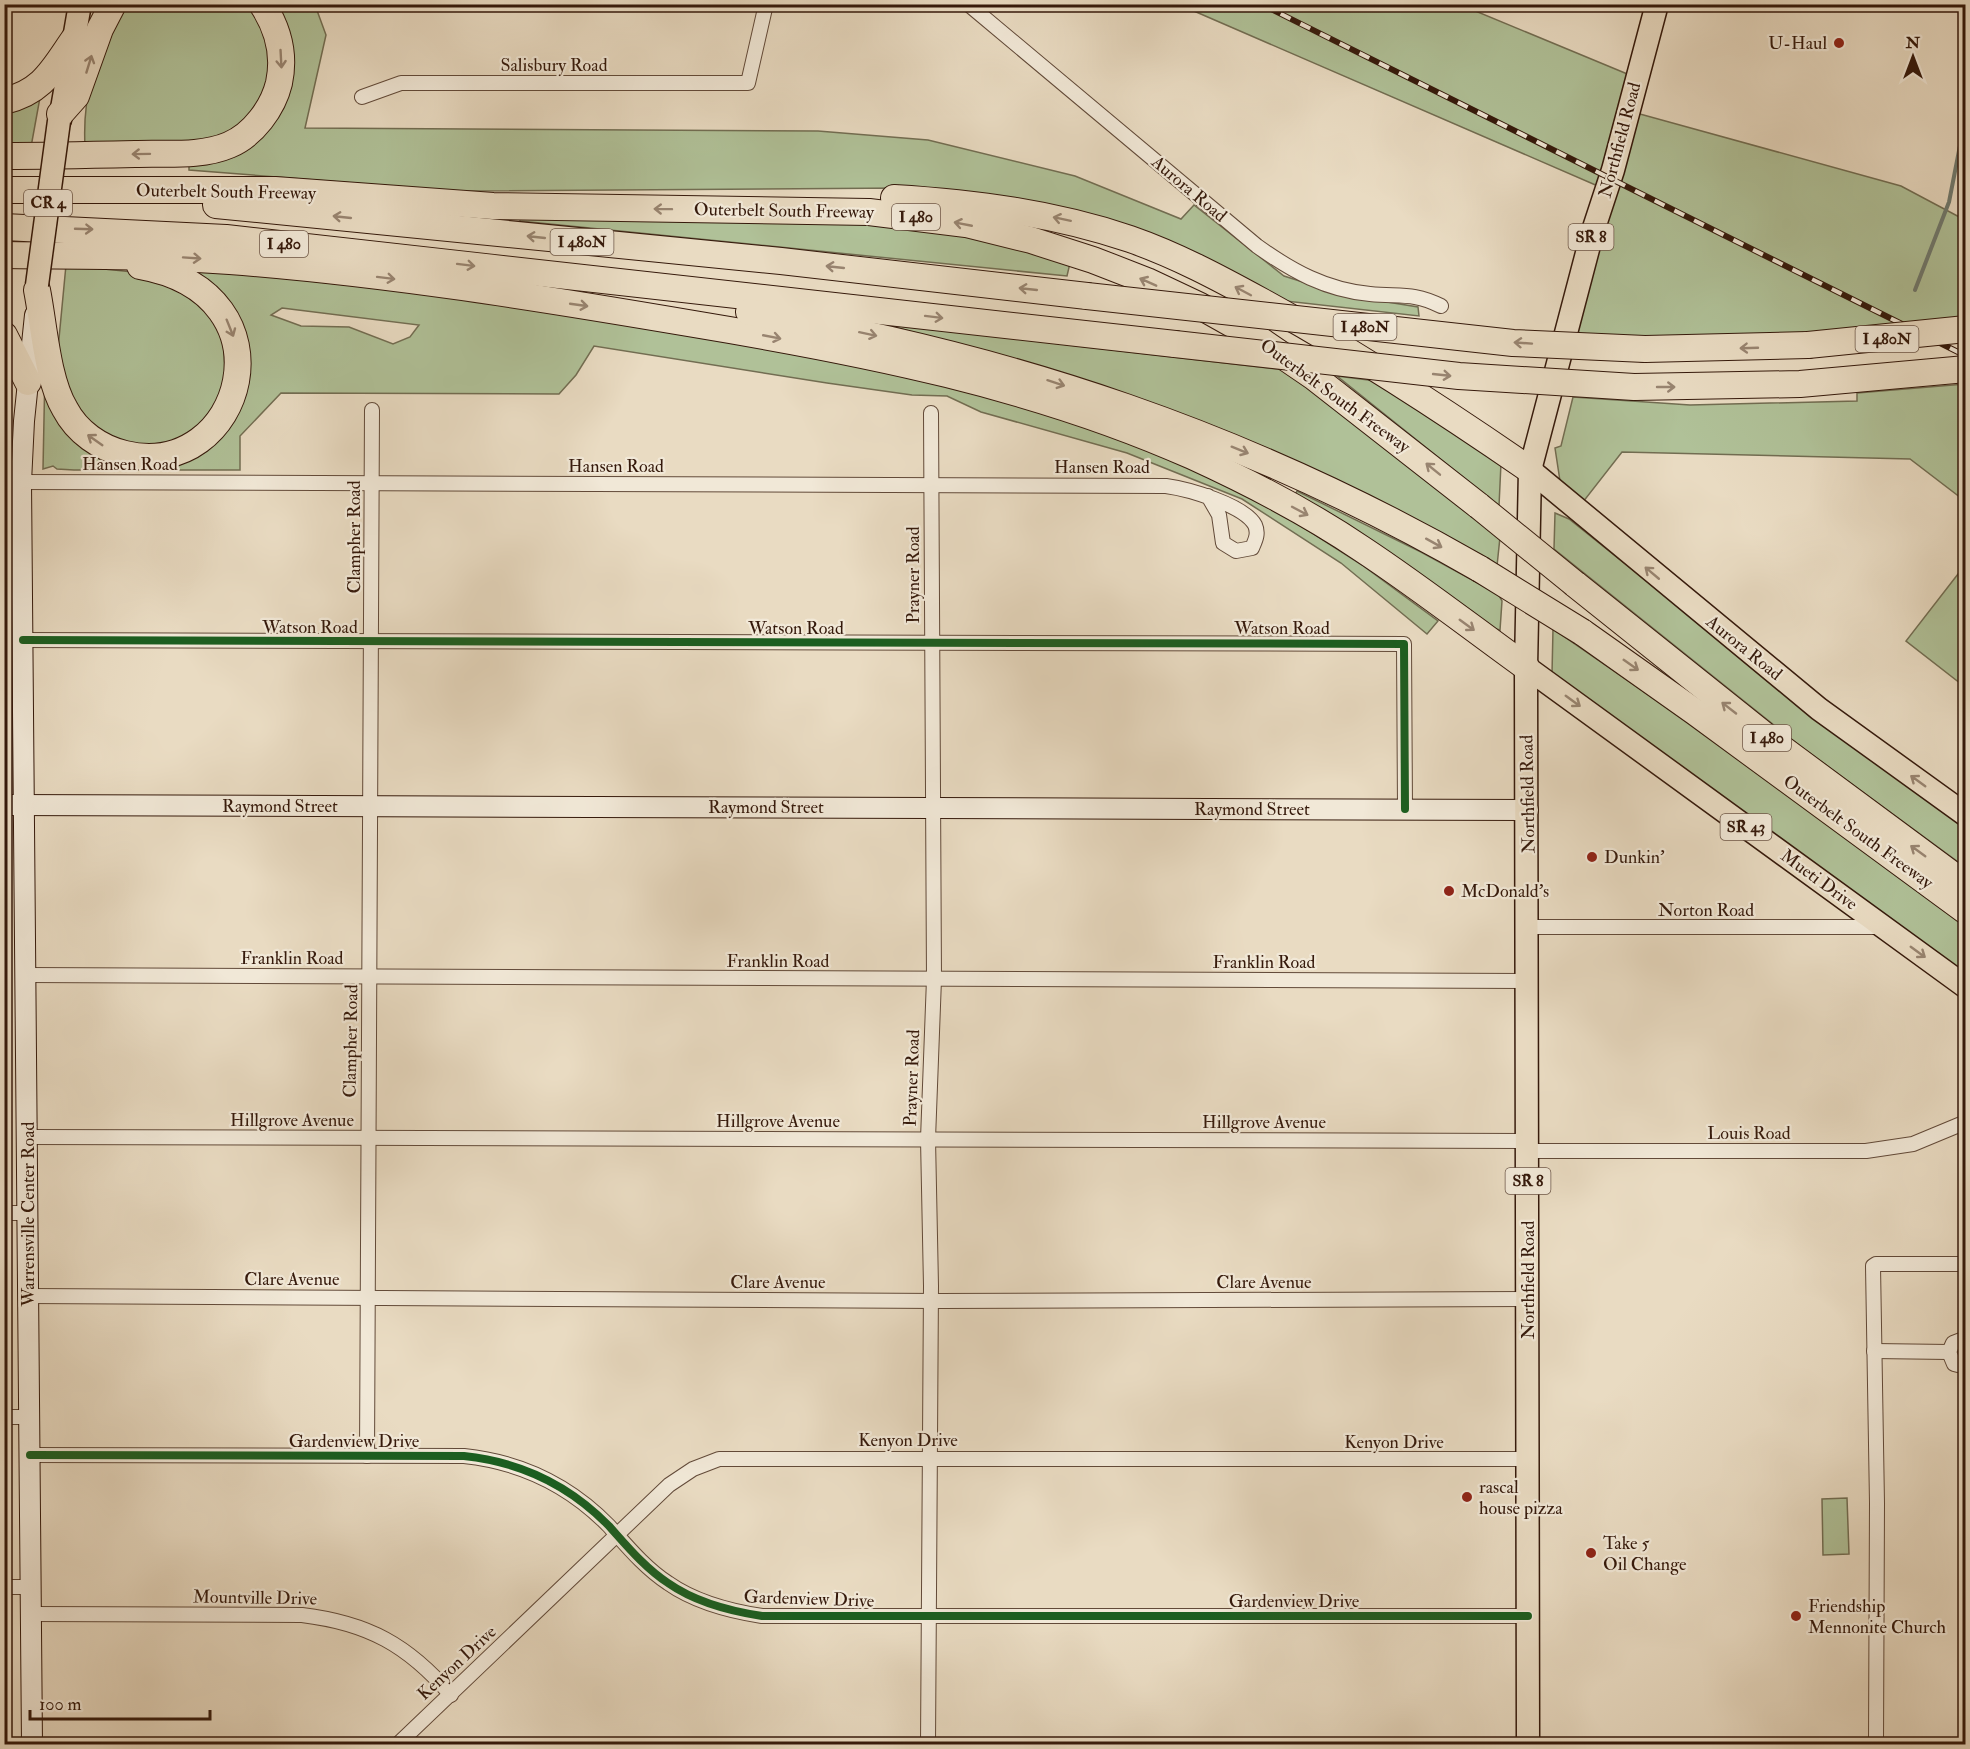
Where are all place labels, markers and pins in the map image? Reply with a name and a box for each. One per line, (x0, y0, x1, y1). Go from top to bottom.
place label: U-Haul (1768, 32, 1827, 55)
marker: U-Haul (1832, 36, 1846, 50)
place label: Dunkin' (1604, 846, 1665, 869)
marker: Dunkin' (1585, 850, 1599, 864)
place label: McDonald's (1461, 880, 1549, 903)
marker: McDonald's (1442, 884, 1456, 898)
place label: rascal house pizza (1479, 1476, 1563, 1520)
marker: rascal house pizza (1460, 1490, 1474, 1504)
place label: Take 5 Oil Change (1603, 1532, 1687, 1576)
marker: Take 5 Oil Change (1584, 1546, 1598, 1560)
place label: Friendship Mennonite Church (1808, 1595, 1947, 1639)
marker: Friendship Mennonite Church (1789, 1609, 1803, 1623)

